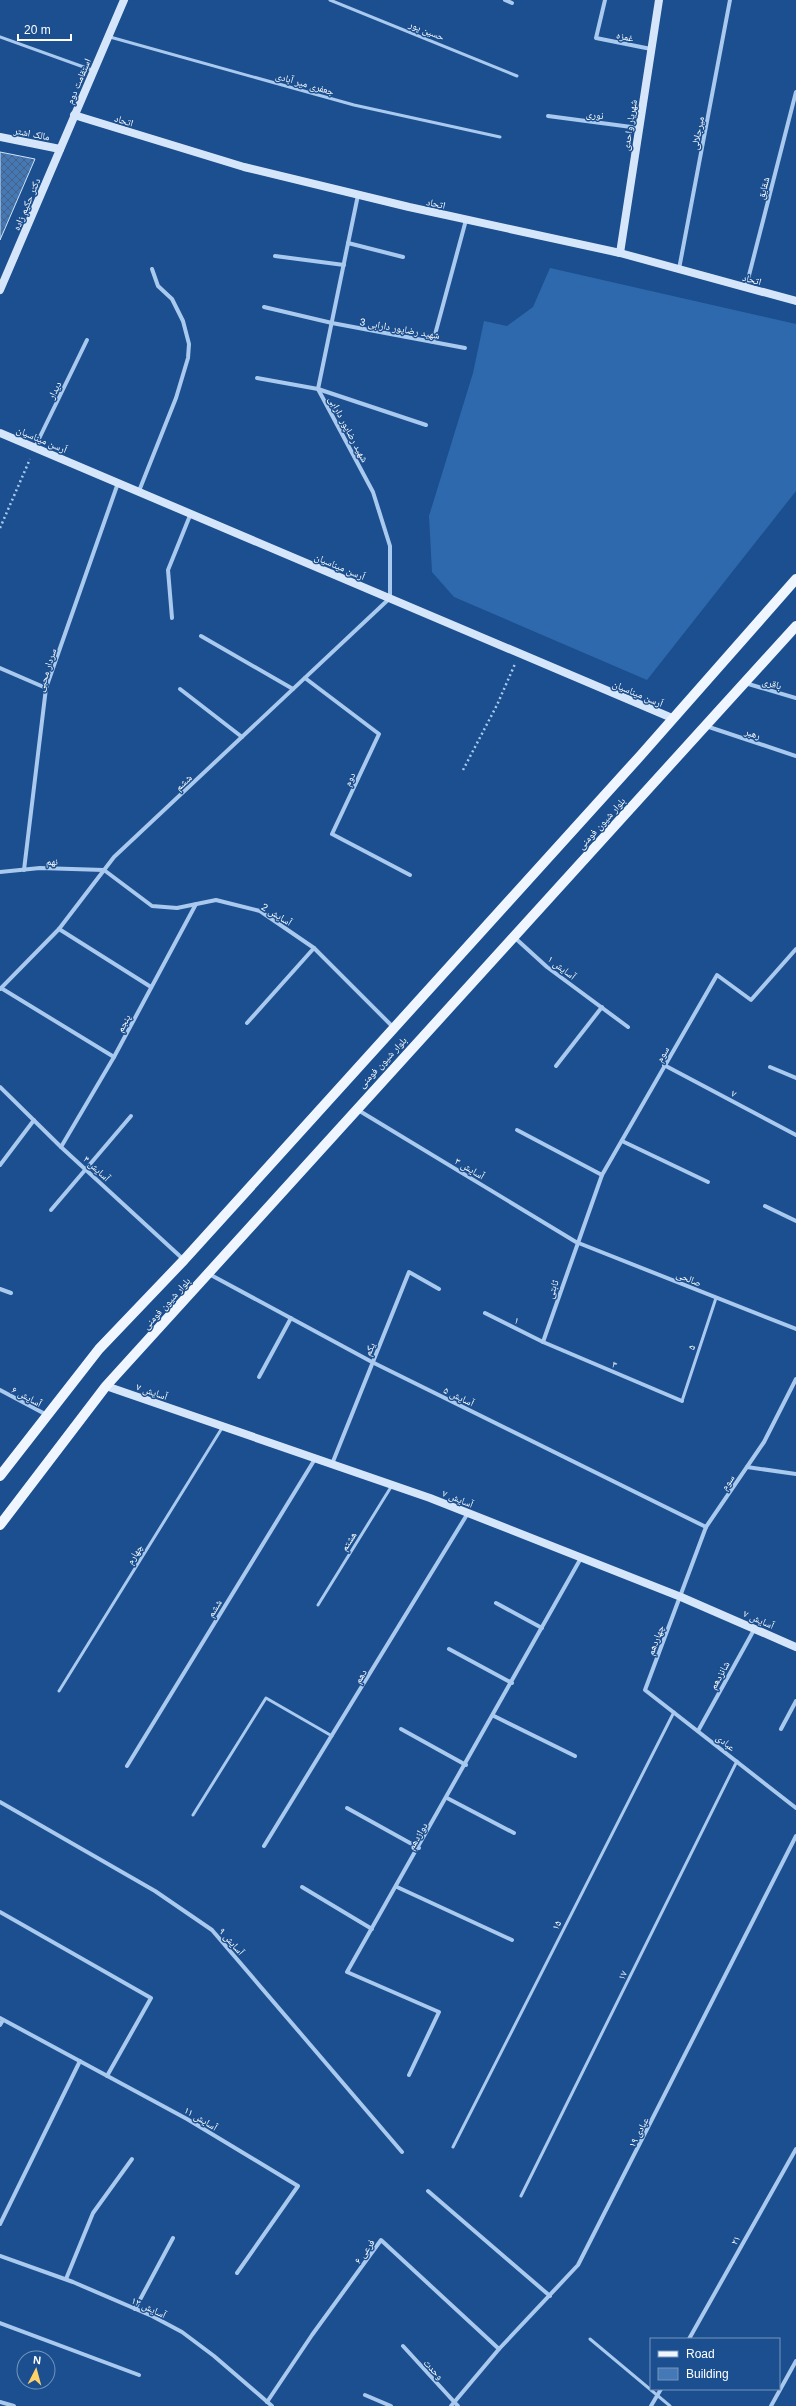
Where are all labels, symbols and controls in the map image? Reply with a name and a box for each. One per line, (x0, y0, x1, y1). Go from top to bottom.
scale bar (18, 16, 71, 42)
street label: حسین پور (406, 18, 447, 44)
text: 20 m (24, 23, 51, 37)
street label: غمزه (615, 29, 635, 44)
street label: استقامت دوم (64, 57, 95, 106)
street label: جعفری میر آبادی (274, 70, 336, 98)
street label: شهریار واحدی (620, 98, 640, 151)
street label: نوری (585, 108, 605, 122)
street label: اتحاد (113, 112, 135, 129)
street label: میرجلالی (689, 115, 707, 151)
street label: مالک اشتر (12, 124, 51, 142)
street label: شقایق (755, 175, 773, 201)
street label: دکتر حکیم زاده (10, 176, 44, 233)
street label: اتحاد (425, 196, 446, 211)
street label: اتحاد (741, 272, 763, 287)
street label: شهید رضاپور دارابی 3 (359, 316, 441, 342)
street label: دیدار (45, 379, 64, 402)
street label: شهید رضاپور دارابی (326, 394, 371, 465)
street label: آرسن میناسیان (15, 424, 69, 456)
street label: آرسن میناسیان (313, 551, 367, 583)
street label: سردار محبی (35, 647, 59, 693)
street label: باقری (761, 675, 783, 693)
street label: آرسن میناسیان (611, 678, 665, 710)
street label: رهبر (742, 725, 762, 742)
street label: دوم (342, 771, 359, 789)
street label: ششم (173, 772, 196, 794)
street label: بلوار شیون فومنی (575, 795, 628, 852)
street label: نهم (46, 856, 58, 869)
street label: آسایش 2 (259, 901, 294, 929)
street label: آسایش ۱ (545, 953, 578, 983)
street label: پنجم (114, 1013, 134, 1035)
street label: بلوار شیون فومنی (356, 1034, 410, 1091)
street label: سوم (654, 1044, 673, 1065)
street label: ۷ (729, 1088, 739, 1100)
street label: آسایش ۴ (80, 1153, 113, 1184)
street label: آسایش ۳ (453, 1155, 487, 1183)
street label: صالحی (674, 1268, 703, 1289)
street label: بلوار شیون فومنی (140, 1275, 193, 1332)
street label: ثابتی (544, 1278, 562, 1300)
street label: ۱ (512, 1315, 521, 1326)
street label: یکم (362, 1341, 379, 1358)
street label: ۵ (686, 1343, 698, 1351)
street label: ۳ (611, 1359, 619, 1371)
street label: آسایش ۷ (134, 1381, 169, 1403)
street label: آسایش ۶ (9, 1384, 44, 1410)
street label: آسایش ۵ (441, 1384, 476, 1410)
street label: سوم (718, 1472, 738, 1493)
street label: آسایش ۷ (440, 1487, 475, 1511)
street label: هشتم (338, 1530, 360, 1554)
street label: چهارم (124, 1542, 147, 1567)
street label: ششم (205, 1597, 226, 1620)
street label: آسایش ۷ (741, 1608, 776, 1632)
street label: چهاردهم (645, 1623, 668, 1657)
street label: شانزدهم (707, 1659, 734, 1692)
street label: دهم (352, 1667, 371, 1686)
street label: عبادی (713, 1732, 737, 1754)
street label: دوازدهم (405, 1821, 431, 1853)
street label: ۱۵ (550, 1918, 564, 1932)
street label: آسایش ۹ (216, 1926, 247, 1958)
street label: ۱۷ (616, 1968, 630, 1982)
street label: آسایش ۱۱ (182, 2104, 220, 2134)
street label: عبادی ۱۹ (626, 2115, 652, 2150)
street label: ۲۱ (728, 2234, 742, 2247)
street label: فرعی ۶ (352, 2237, 378, 2266)
street label: آسایش ۱۳ (129, 2295, 168, 2321)
legend (650, 2338, 780, 2390)
text: Road (686, 2347, 715, 2361)
north arrow (16, 2350, 56, 2390)
text: N (32, 2354, 42, 2366)
street label: وحدت (422, 2357, 446, 2382)
text: Building (686, 2367, 729, 2381)

